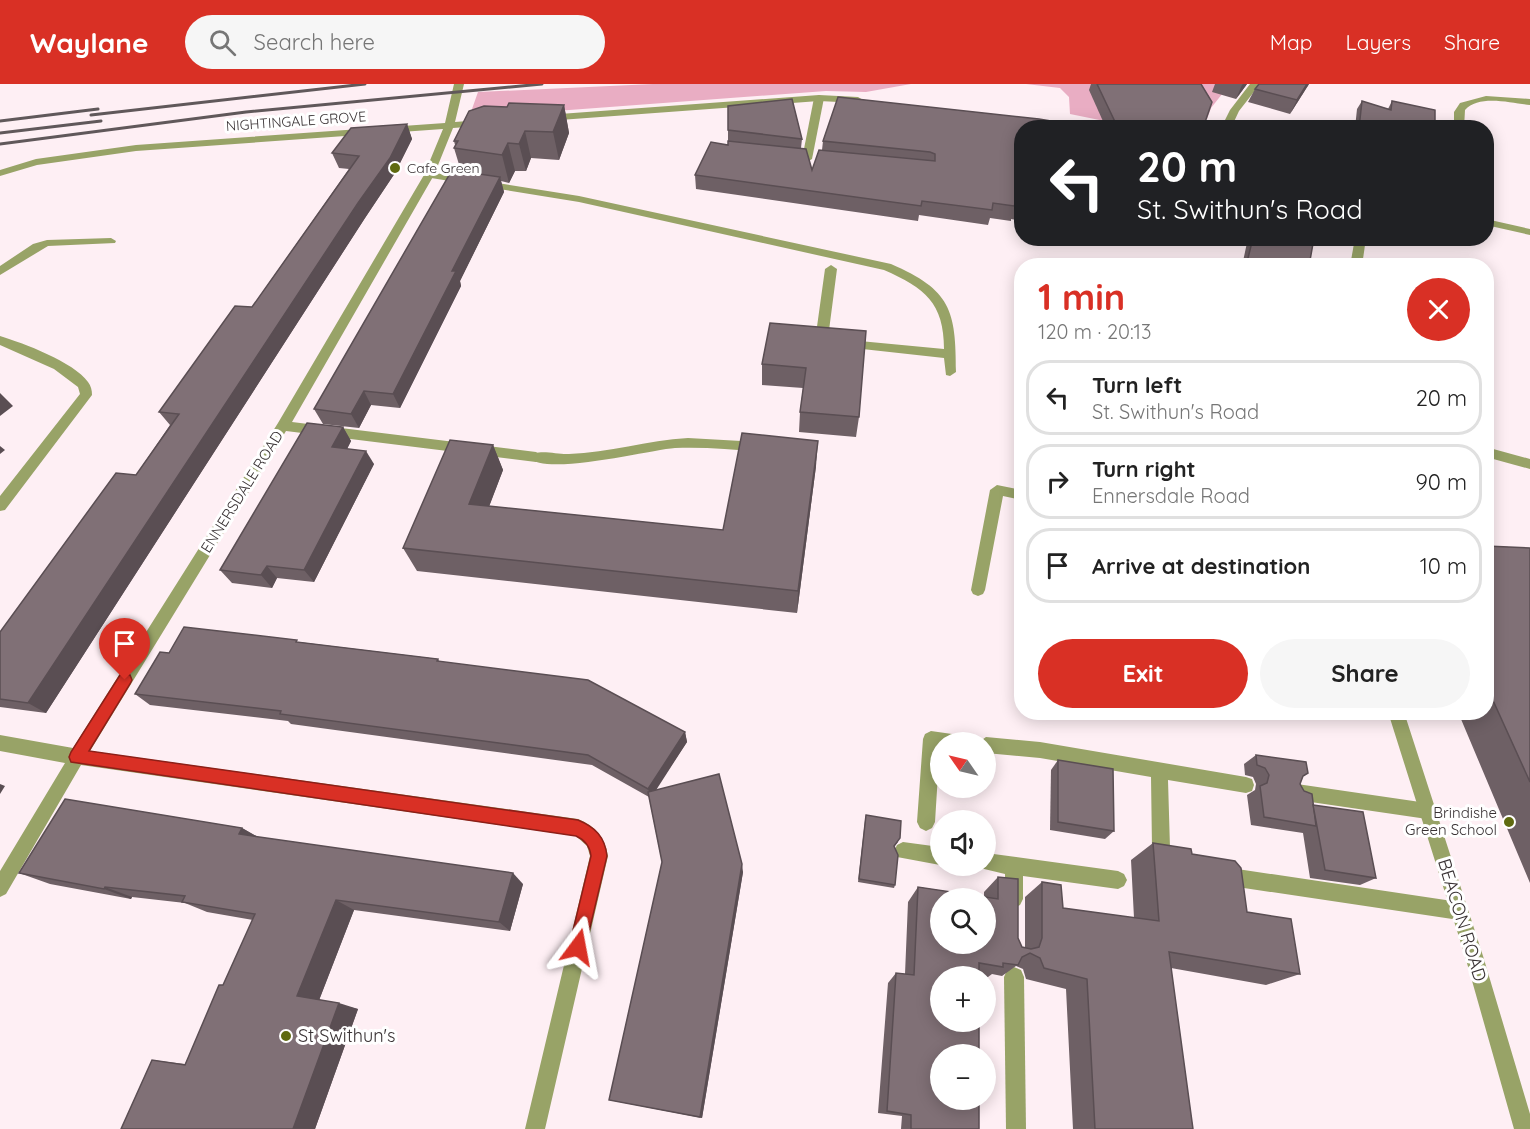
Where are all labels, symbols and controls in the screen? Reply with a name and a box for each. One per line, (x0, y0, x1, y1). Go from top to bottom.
search box (185, 15, 605, 69)
text: Waylane (30, 25, 149, 60)
icon: search (206, 26, 239, 59)
text: Search here (254, 28, 375, 56)
text: Map (1270, 29, 1313, 55)
text: Layers (1346, 29, 1411, 55)
text: Share (1444, 29, 1500, 55)
street label: NIGHTINGALE GROVE (225, 107, 367, 135)
text: 20 m (1137, 140, 1237, 193)
icon: left (1038, 144, 1116, 222)
place label: Cafe Green (407, 159, 480, 177)
marker: Cafe Green (388, 161, 402, 175)
text: St. Swithun's Road (1137, 192, 1363, 226)
text: 1 min (1038, 274, 1125, 319)
button: close (1407, 278, 1470, 341)
text: 120 m · 20:13 (1038, 319, 1152, 344)
text: Turn left (1092, 371, 1182, 399)
icon: left (1041, 381, 1074, 414)
text: 20 m (1416, 384, 1467, 412)
text: St. Swithun's Road (1092, 399, 1259, 424)
street label: ENNERSDALE ROAD (196, 427, 287, 556)
text: Turn right (1092, 455, 1196, 483)
icon: right (1041, 465, 1074, 498)
text: 90 m (1416, 468, 1467, 496)
text: Ennersdale Road (1092, 483, 1250, 508)
icon: arrive (1041, 549, 1074, 582)
text: Arrive at destination (1092, 552, 1310, 580)
text: 10 m (1420, 552, 1467, 580)
pin (99, 618, 150, 680)
icon: arrive (108, 627, 141, 660)
button: Exit (1038, 639, 1248, 708)
button: Share (1260, 639, 1470, 708)
north arrow (930, 732, 996, 798)
map controls (930, 732, 996, 1110)
place label: Brindishe Green School (1405, 803, 1497, 839)
button: sound (930, 810, 996, 876)
marker: Brindishe Green School (1502, 815, 1516, 829)
street label: BEACON ROAD (1433, 856, 1492, 984)
button: search (930, 888, 996, 954)
position arrow (546, 915, 610, 979)
button: + (930, 966, 996, 1032)
place label: St Swithun's (298, 1024, 396, 1047)
marker: St Swithun's (279, 1029, 293, 1043)
button: − (930, 1044, 996, 1110)

